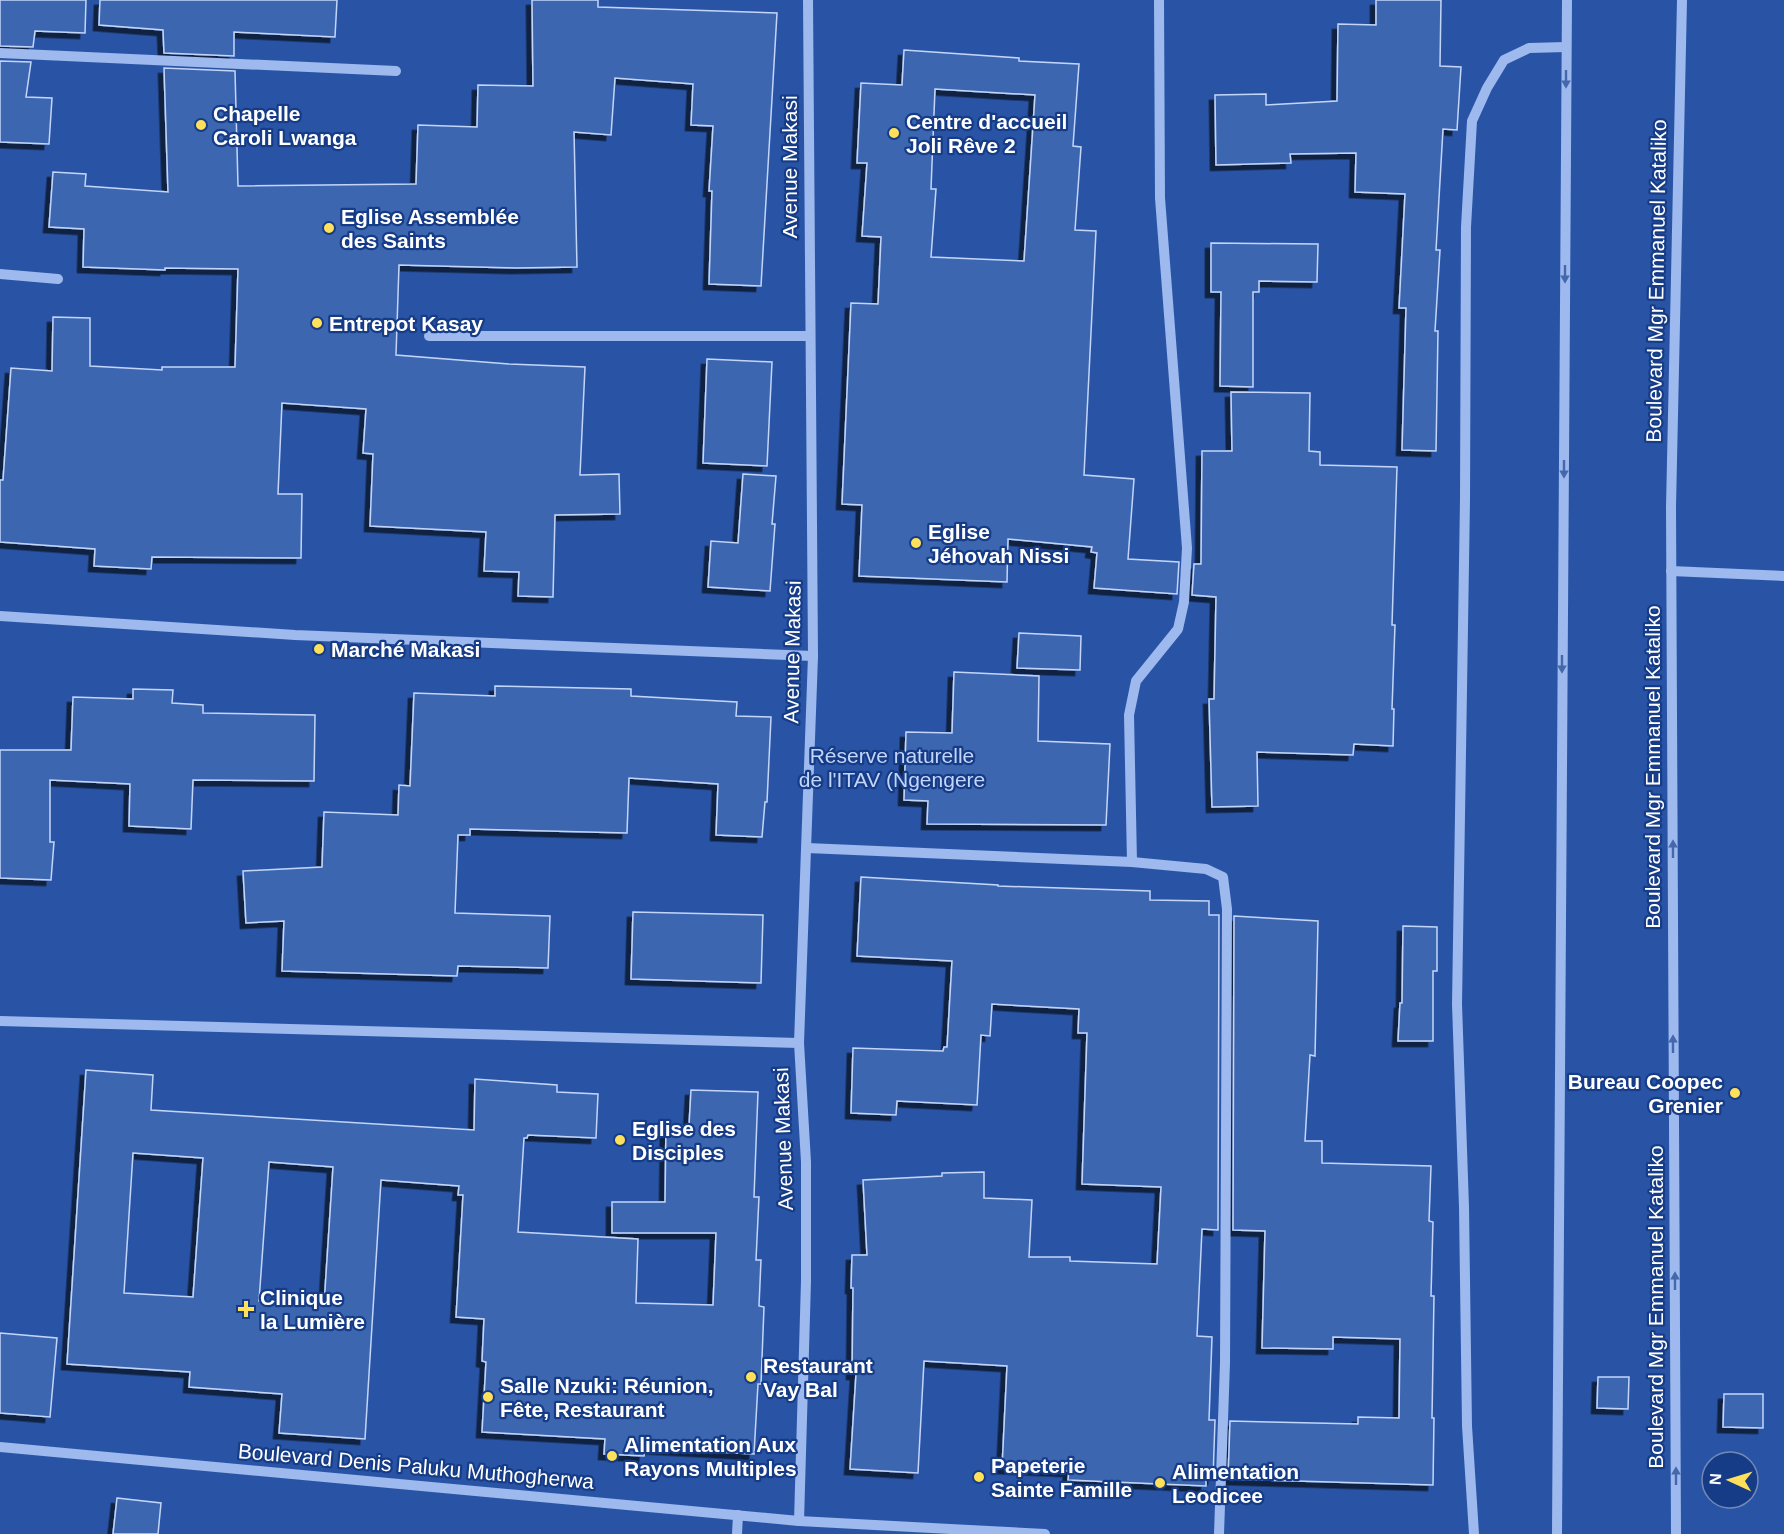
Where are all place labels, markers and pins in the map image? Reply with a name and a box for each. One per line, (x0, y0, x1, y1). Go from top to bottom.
place label: Chapelle Caroli Lwanga (213, 102, 357, 149)
place label: Centre d'accueil Joli Rêve 2 (906, 110, 1067, 157)
marker: Chapelle Caroli Lwanga (194, 118, 208, 132)
marker: Centre d'accueil Joli Rêve 2 (887, 126, 901, 140)
place label: Eglise Assemblée des Saints (341, 205, 519, 252)
marker: Eglise Assemblée des Saints (322, 221, 336, 235)
place label: Entrepot Kasay (329, 312, 483, 335)
marker: Entrepot Kasay (310, 316, 324, 330)
place label: Eglise Jéhovah Nissi (928, 520, 1069, 567)
marker: Eglise Jéhovah Nissi (909, 536, 923, 550)
place label: Marché Makasi (331, 638, 480, 661)
marker: Marché Makasi (312, 642, 326, 656)
place label: Bureau Coopec Grenier (1568, 1070, 1723, 1117)
marker: Bureau Coopec Grenier (1728, 1086, 1742, 1100)
place label: Eglise des Disciples (632, 1117, 736, 1164)
marker: Eglise des Disciples (613, 1133, 627, 1147)
place label: Clinique la Lumière (260, 1286, 365, 1333)
marker: Clinique la Lumière (237, 1300, 255, 1318)
place label: Restaurant Vay Bal (763, 1354, 873, 1401)
marker: Restaurant Vay Bal (744, 1370, 758, 1384)
place label: Salle Nzuki: Réunion, Fête, Restaurant (500, 1374, 714, 1421)
marker: Salle Nzuki: Réunion, Fête, Restaurant (481, 1390, 495, 1404)
place label: Alimentation Aux Rayons Multiples (624, 1433, 797, 1480)
marker: Alimentation Aux Rayons Multiples (605, 1449, 619, 1463)
place label: Papeterie Sainte Famille (991, 1454, 1132, 1501)
place label: Alimentation Leodicee (1172, 1460, 1299, 1507)
marker: Papeterie Sainte Famille (972, 1470, 986, 1484)
marker: Alimentation Leodicee (1153, 1476, 1167, 1490)

